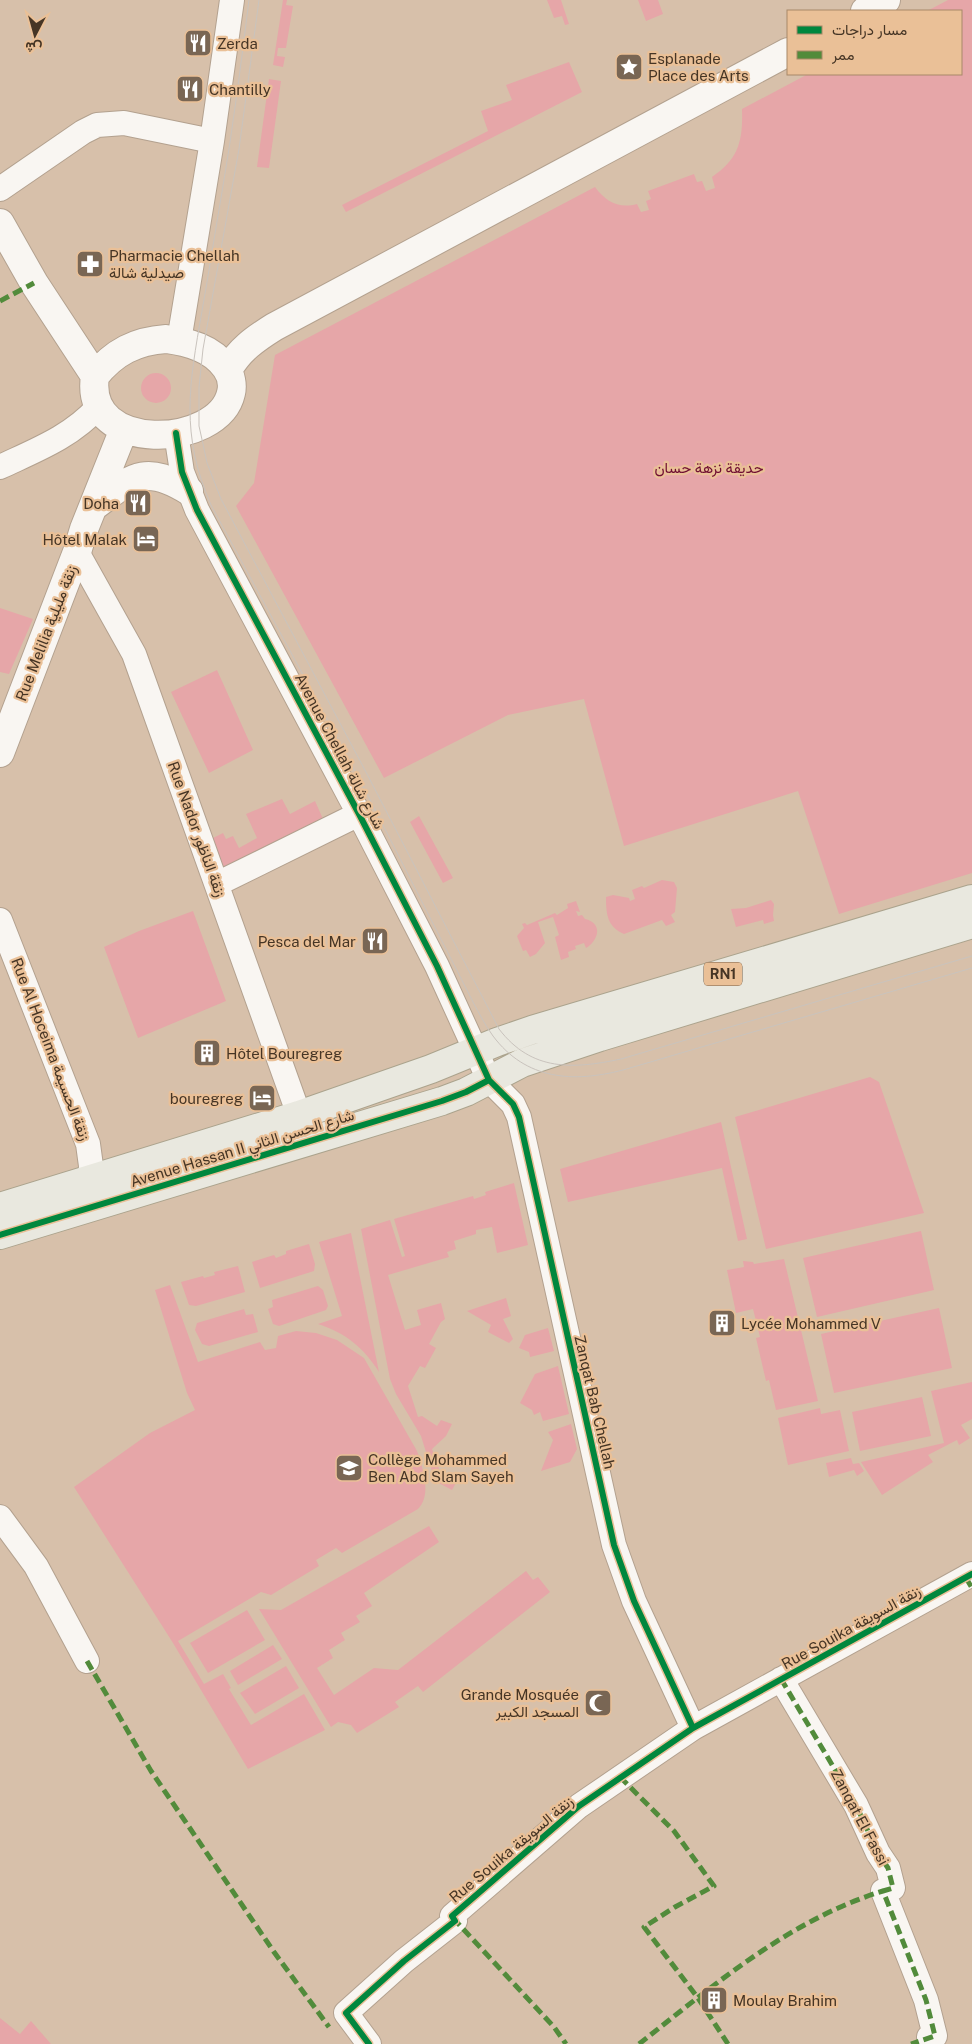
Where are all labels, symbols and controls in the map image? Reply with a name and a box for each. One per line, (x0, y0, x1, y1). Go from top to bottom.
north arrow (10, 10, 60, 60)
legend (787, 10, 962, 75)
text: مسار دراجات (832, 21, 907, 39)
restaurant icon: Zerda (183, 28, 213, 58)
place label: Zerda (217, 35, 258, 52)
text: ش (24, 38, 43, 57)
text: ممر (831, 46, 854, 64)
place label: Esplanade Place des Arts (648, 50, 749, 84)
place icon: Esplanade Place des Arts (614, 52, 644, 82)
restaurant icon: Chantilly (175, 74, 205, 104)
place label: Chantilly (209, 81, 271, 98)
place label: Pharmacie Chellah صيدلية شالة (109, 247, 240, 282)
pharmacy icon: Pharmacie Chellah صيدلية شالة (75, 249, 105, 279)
park label: حديقة نزهة حسان (654, 459, 764, 477)
restaurant icon: Doha (123, 488, 153, 518)
place label: Doha (83, 495, 119, 512)
hotel icon: Hôtel Malak (131, 524, 161, 554)
place label: Hôtel Malak (42, 531, 127, 548)
street label: Rue Melilia زنقة مليلية (12, 563, 81, 704)
street label: Avenue Chellah شارع شالة (289, 670, 388, 833)
street label: Rue Nador زنقة الناظور (164, 759, 229, 899)
restaurant icon: Pesca del Mar (360, 926, 390, 956)
place label: Pesca del Mar (258, 933, 356, 950)
street label: Rue Al Hoceima زنقة الحسيمة (7, 955, 94, 1143)
road number: RN1 (704, 962, 742, 986)
building icon: Hôtel Bouregreg (192, 1038, 222, 1068)
place label: Hôtel Bouregreg (226, 1045, 342, 1062)
hotel icon: bouregreg (247, 1083, 277, 1113)
place label: bouregreg (170, 1090, 243, 1107)
street label: Avenue Hassan II شارع الحسن الثاني (128, 1106, 358, 1195)
building icon: Lycée Mohammed V (707, 1308, 737, 1338)
place label: Lycée Mohammed V (741, 1315, 881, 1332)
street label: Zanqat Bab Chellah (571, 1333, 619, 1471)
place label: Collège Mohammed Ben Abd Slam Sayeh (368, 1451, 514, 1485)
school or university icon: Collège Mohammed Ben Abd Slam Sayeh (334, 1453, 364, 1483)
street label: Rue Souika زنقة السويقة (778, 1582, 924, 1673)
place label: Grande Mosquée المسجد الكبير (461, 1686, 579, 1721)
mosque icon: Grande Mosquée المسجد الكبير (583, 1688, 613, 1718)
street label: Zanqat El Fassi (828, 1766, 892, 1868)
street label: Rue Souika زنقة السويقة (446, 1792, 577, 1907)
building icon: Moulay Brahim (699, 1985, 729, 2015)
place label: Moulay Brahim (733, 1992, 837, 2009)

